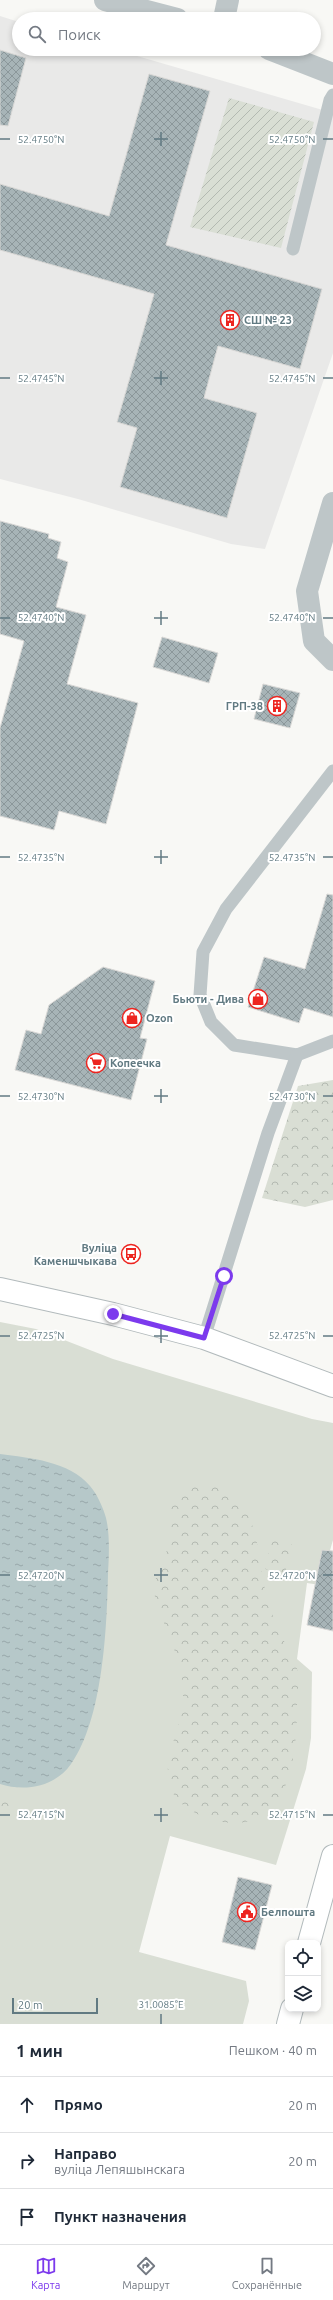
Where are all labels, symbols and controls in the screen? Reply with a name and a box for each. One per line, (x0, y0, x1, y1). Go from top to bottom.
search box (12, 12, 321, 56)
icon: search (26, 23, 48, 45)
text: Поиск (58, 26, 101, 43)
text: 52.4750°N (18, 134, 64, 145)
text: 52.4750°N (269, 134, 315, 145)
building icon: СШ № 23 (219, 309, 241, 331)
place label: СШ № 23 (244, 314, 292, 326)
text: 52.4745°N (18, 373, 64, 384)
text: 52.4745°N (269, 373, 315, 384)
text: 52.4740°N (18, 612, 64, 623)
text: 52.4740°N (269, 612, 315, 623)
building icon: ГРП-38 (266, 695, 288, 717)
place label: ГРП-38 (226, 700, 263, 712)
text: 52.4735°N (18, 852, 64, 863)
text: 52.4735°N (269, 852, 315, 863)
shop icon: Бьюти - Дива (247, 988, 269, 1010)
place label: Бьюти - Дива (173, 993, 244, 1005)
shop icon: Ozon (121, 1007, 143, 1029)
place label: Ozon (146, 1012, 173, 1024)
supermarket icon: Копеечка (85, 1052, 107, 1074)
place label: Копеечка (110, 1057, 161, 1069)
text: 52.4730°N (18, 1091, 64, 1102)
text: 52.4730°N (269, 1091, 315, 1102)
place label: Вуліца Каменшчыкава (34, 1242, 117, 1267)
bus stop icon: Вуліца Каменшчыкава (120, 1243, 142, 1265)
route start (215, 1267, 233, 1285)
route end (104, 1305, 122, 1323)
text: 52.4725°N (18, 1330, 64, 1341)
text: 52.4725°N (269, 1330, 315, 1341)
text: 52.4720°N (18, 1570, 64, 1581)
text: 52.4720°N (269, 1570, 315, 1581)
text: 52.4715°N (18, 1809, 64, 1820)
text: 52.4715°N (269, 1809, 315, 1820)
public building icon: Белпошта (236, 1901, 258, 1923)
place label: Белпошта (261, 1906, 315, 1918)
map controls (285, 1940, 321, 2012)
button: locate (285, 1940, 321, 1976)
button: layers (285, 1976, 321, 2012)
scale bar (12, 1996, 98, 2015)
text: 20 m (18, 1999, 42, 2011)
text: 31.0085°E (138, 1999, 184, 2010)
text: 1 мин (16, 2041, 63, 2060)
text: Пешком · 40 m (229, 2043, 317, 2057)
icon: ahead (16, 2094, 38, 2116)
text: Прямо (54, 2096, 103, 2113)
text: 20 m (288, 2098, 317, 2112)
text: Направо (54, 2145, 117, 2162)
icon: right (16, 2150, 38, 2172)
text: 20 m (288, 2154, 317, 2168)
text: вуліца Лепяшынскага (54, 2162, 185, 2176)
icon: arrive (16, 2206, 38, 2228)
text: Пункт назначения (54, 2208, 187, 2225)
tab: Карта (31, 2255, 60, 2291)
tab: Маршрут (122, 2255, 170, 2291)
tab: Сохранённые (232, 2255, 302, 2291)

